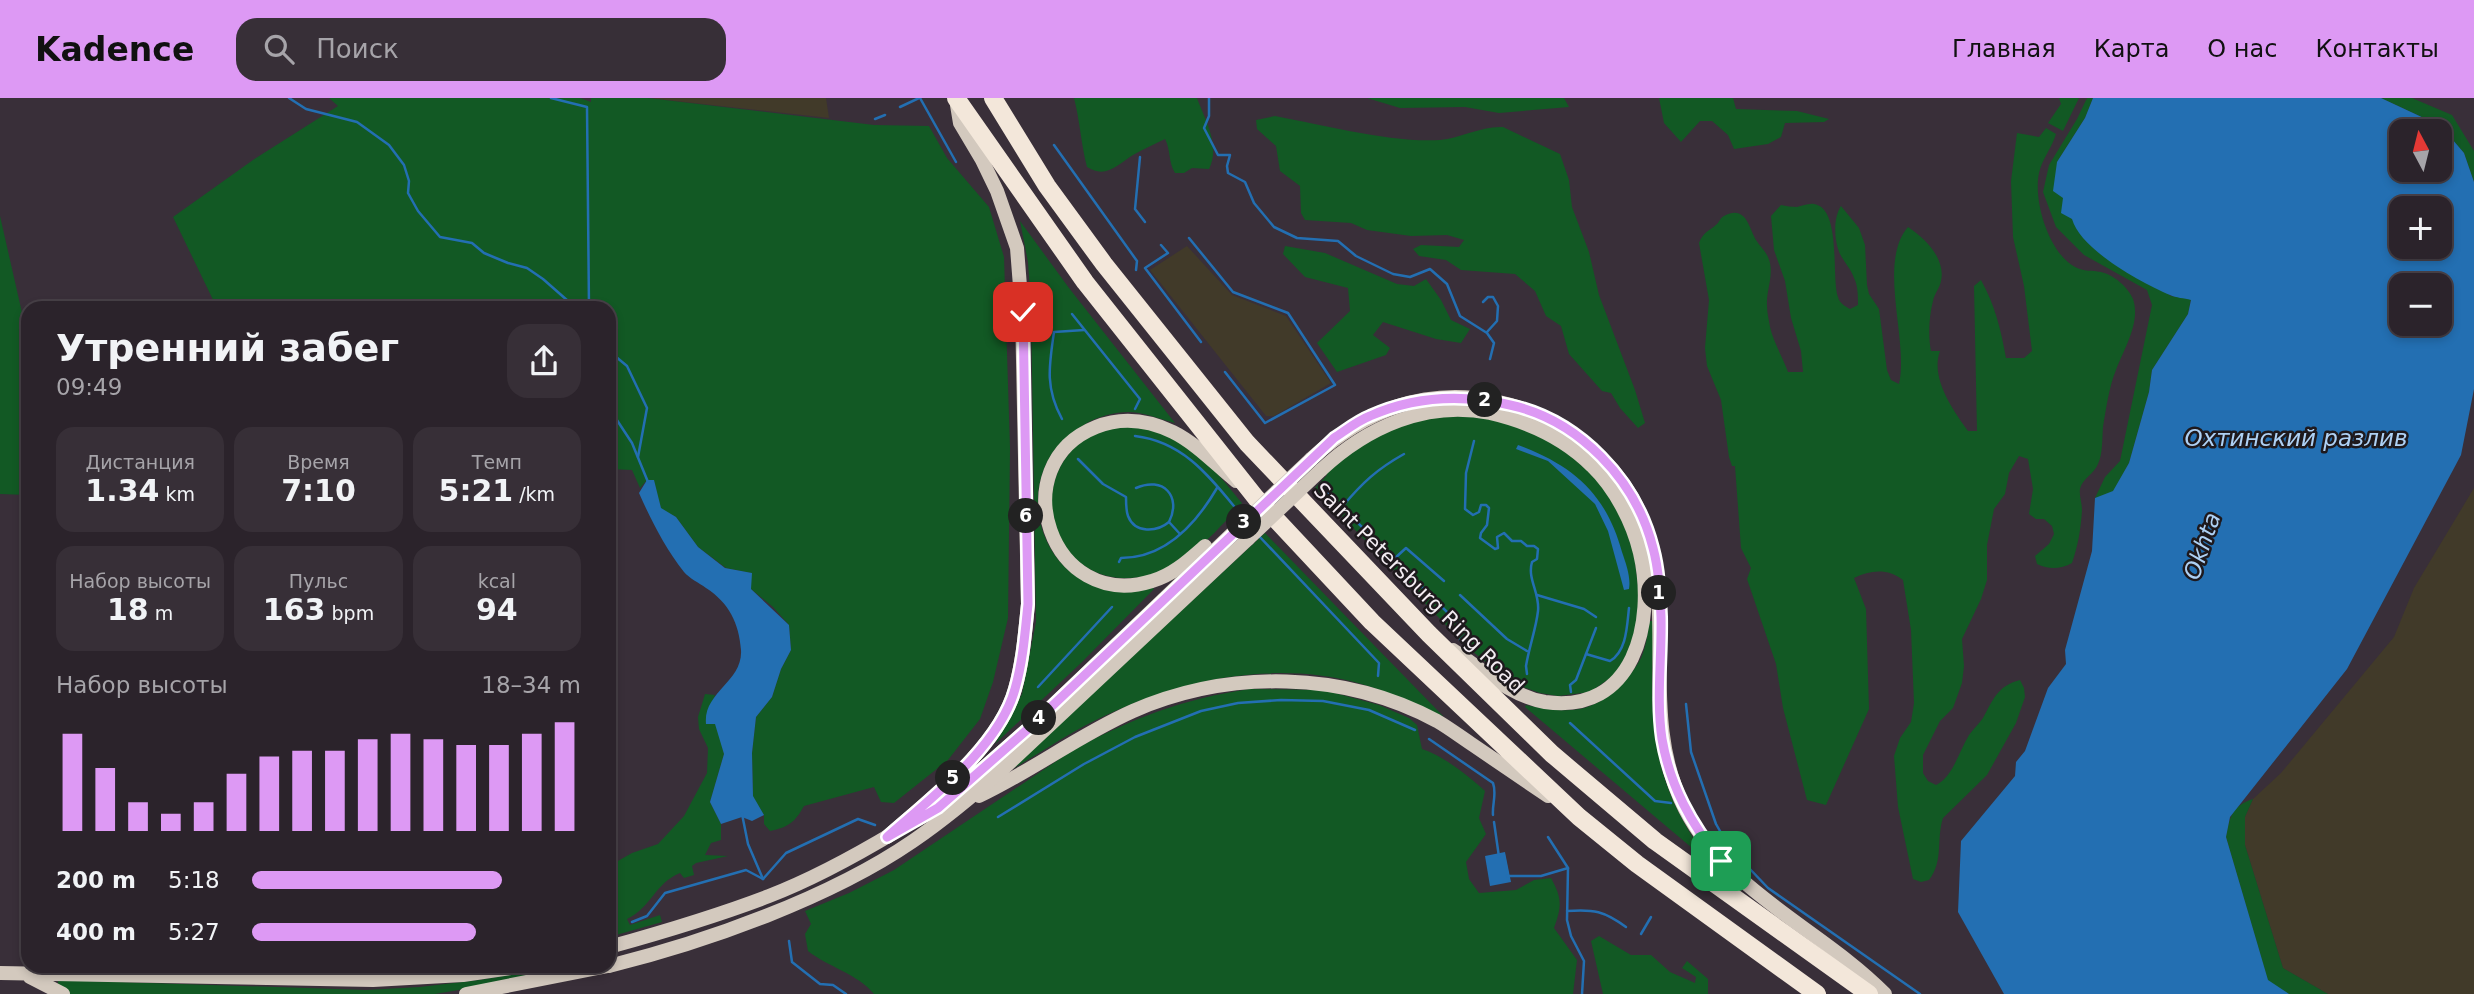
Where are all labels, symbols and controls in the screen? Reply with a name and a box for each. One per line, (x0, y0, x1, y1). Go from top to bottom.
search box (236, 18, 726, 81)
text: Kadence (35, 30, 194, 69)
icon: search (260, 30, 298, 68)
text: Поиск (316, 34, 399, 64)
text: Главная (1952, 35, 2056, 63)
text: Карта (2094, 35, 2169, 63)
text: О нас (2207, 35, 2277, 63)
text: Контакты (2315, 35, 2439, 63)
north arrow (2389, 119, 2452, 182)
map controls (2389, 119, 2452, 336)
button: + (2389, 196, 2452, 259)
button: − (2389, 273, 2452, 336)
pin (993, 282, 1053, 342)
icon: check (1004, 293, 1042, 331)
button: share (507, 324, 581, 398)
text: Утренний забег (56, 326, 399, 370)
text: 09:49 (56, 374, 122, 400)
pin: 2 (1468, 382, 1502, 418)
text: 2 (1478, 388, 1491, 410)
water label: Охтинский разлив (2185, 425, 2407, 451)
text: Дистанция (85, 451, 195, 473)
text: Время (287, 451, 350, 473)
text: Темп (472, 451, 522, 473)
text: 1.34 (85, 473, 159, 508)
text: 7:10 (281, 473, 356, 508)
text: 5:21 (439, 473, 513, 508)
street label: Saint Petersburg Ring Road (1309, 478, 1529, 698)
text: km (159, 483, 195, 505)
text: /km (513, 483, 555, 505)
pin: 6 (1009, 498, 1044, 534)
text: 6 (1019, 504, 1032, 526)
pin: 3 (1226, 504, 1262, 540)
water label: Okhta (2178, 509, 2226, 583)
text: 3 (1237, 510, 1250, 532)
text: Набор высоты (69, 570, 211, 592)
text: Пульс (289, 570, 348, 592)
text: kcal (478, 570, 516, 592)
pin: 1 (1642, 575, 1676, 610)
text: 1 (1652, 581, 1665, 603)
text: 18 (107, 592, 149, 627)
text: 163 (263, 592, 325, 627)
text: 94 (476, 592, 518, 627)
text: m (149, 602, 173, 624)
text: bpm (325, 602, 374, 624)
text: Набор высоты (56, 672, 228, 698)
text: 18–34 m (481, 672, 581, 698)
pin: 4 (1021, 700, 1056, 736)
text: 4 (1032, 706, 1045, 728)
pin: 5 (936, 760, 970, 796)
text: 5 (946, 766, 959, 788)
pin (1691, 831, 1751, 891)
icon: arrive (1702, 842, 1740, 880)
text: 200 m (56, 867, 136, 893)
text: 5:18 (168, 867, 220, 893)
text: 400 m (56, 919, 136, 945)
text: 5:27 (168, 919, 220, 945)

